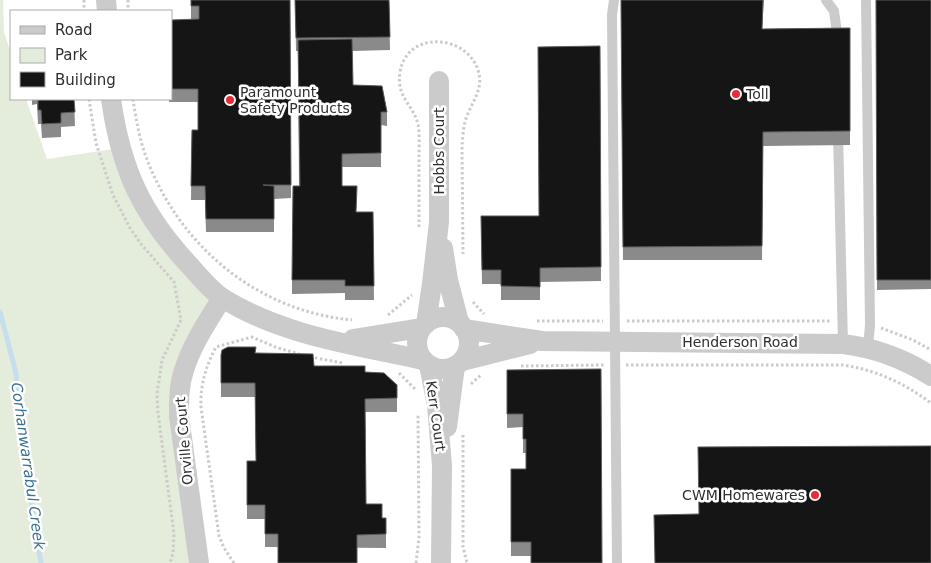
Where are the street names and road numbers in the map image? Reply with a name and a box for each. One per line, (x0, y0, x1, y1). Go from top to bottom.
street label: Hobbs Court (431, 107, 447, 195)
street label: Henderson Road (682, 334, 798, 350)
street label: Kerr Court (423, 380, 449, 453)
street label: Orville Court (172, 396, 196, 486)

